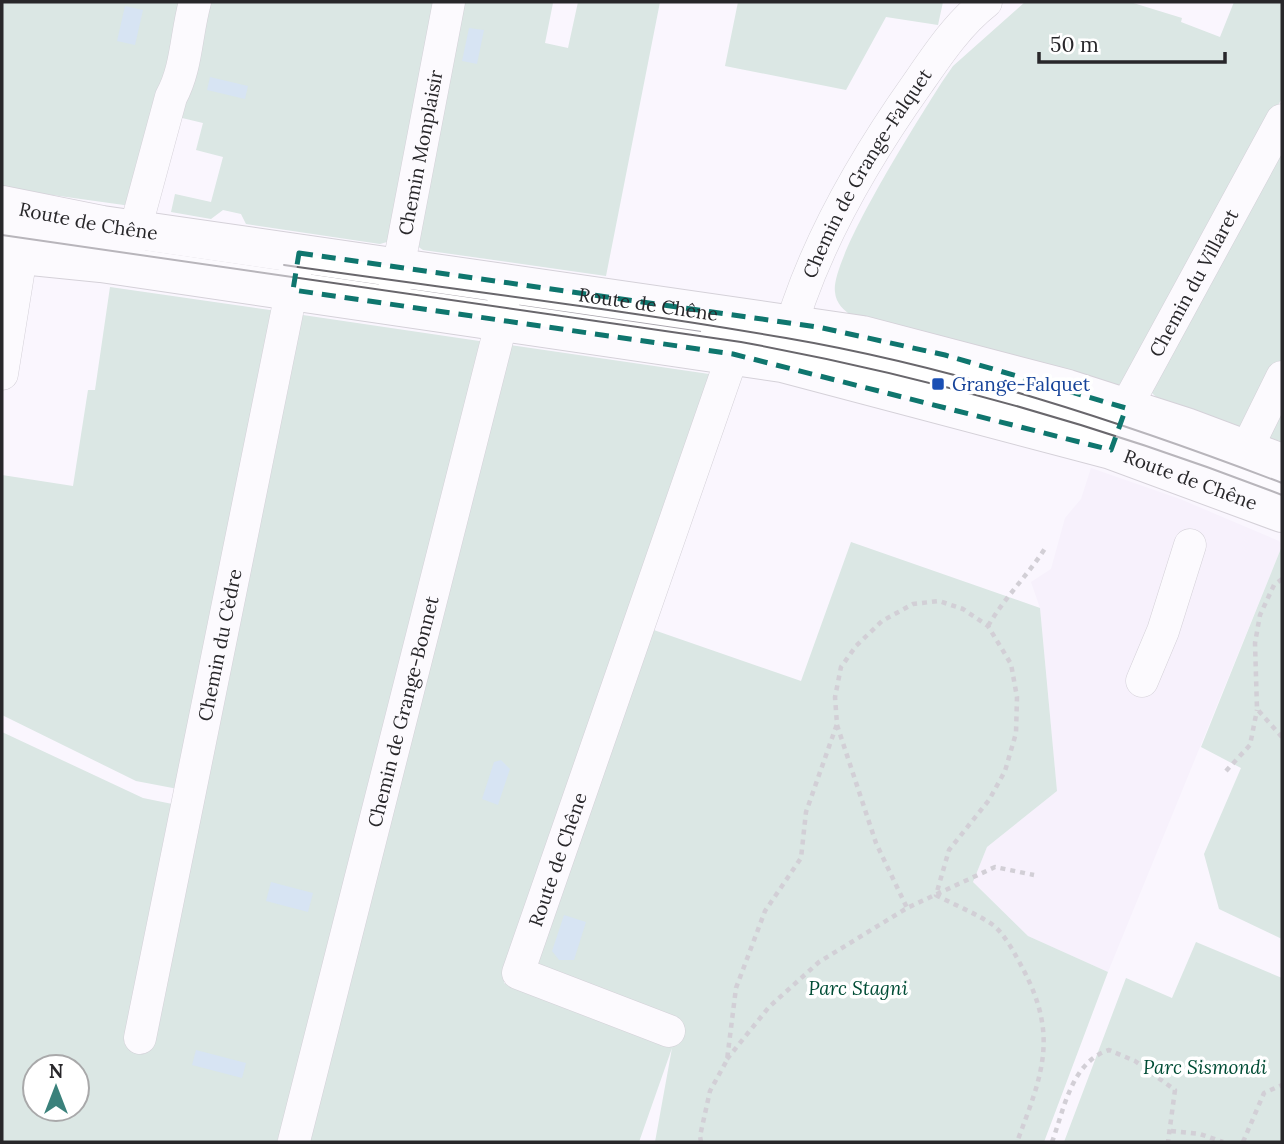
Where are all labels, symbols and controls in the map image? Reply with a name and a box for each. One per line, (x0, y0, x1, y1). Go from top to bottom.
scale bar (1039, 21, 1224, 65)
text: 50 m (1050, 31, 1099, 58)
street label: Chemin de Grange-Falquet (797, 63, 937, 282)
street label: Chemin Monplaisir (393, 67, 448, 237)
street label: Route de Chêne (17, 197, 159, 245)
street label: Chemin du Villaret (1144, 204, 1244, 361)
street label: Route de Chêne (577, 282, 720, 326)
place label: Grange-Falquet (952, 372, 1091, 396)
marker: Grange-Falquet (930, 376, 946, 392)
street label: Route de Chêne (1121, 444, 1261, 515)
street label: Chemin du Cèdre (192, 567, 247, 723)
street label: Chemin de Grange-Bonnet (362, 593, 444, 830)
street label: Route de Chêne (523, 789, 592, 930)
park label: Parc Stagni (808, 976, 908, 1000)
north arrow (21, 1053, 91, 1123)
park label: Parc Sismondi (1143, 1055, 1267, 1079)
text: N (49, 1059, 64, 1083)

